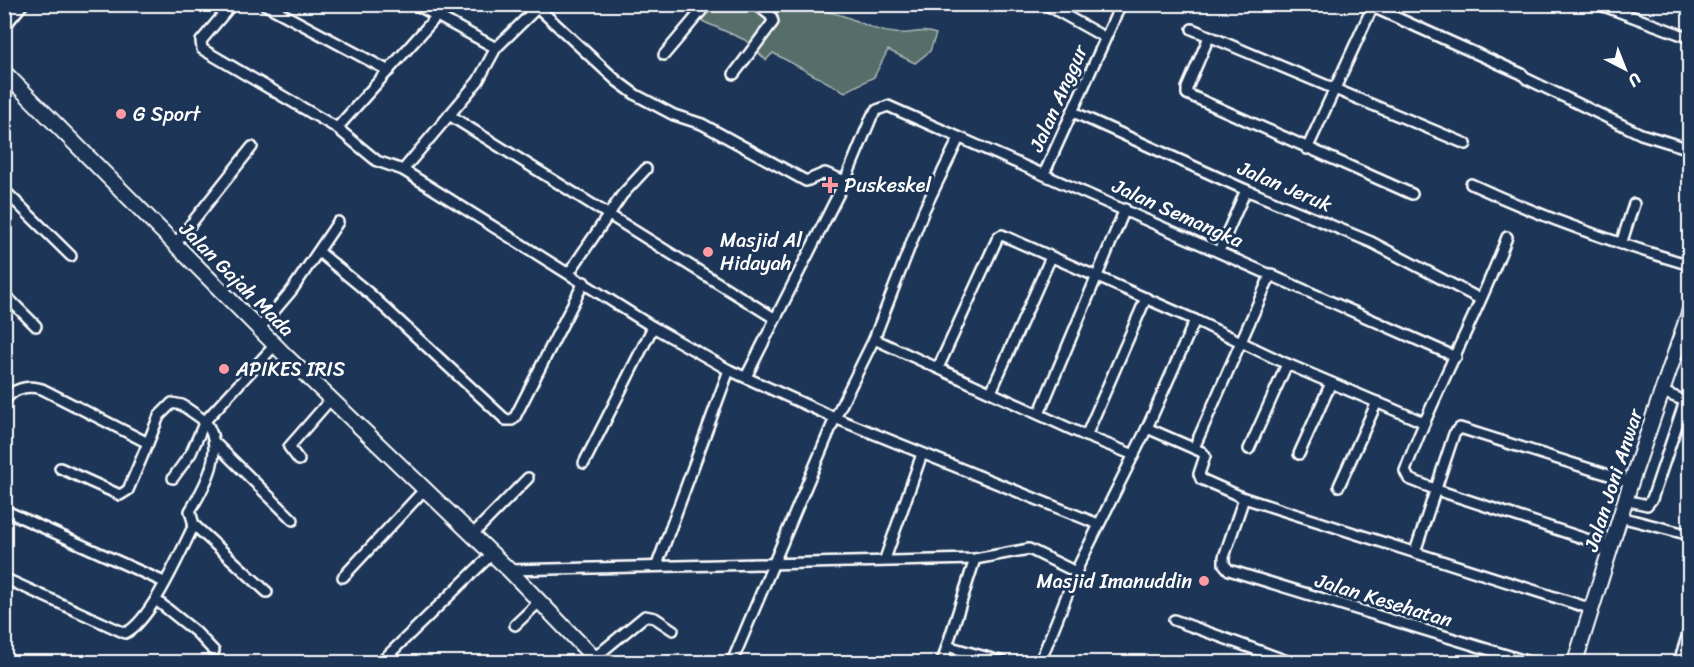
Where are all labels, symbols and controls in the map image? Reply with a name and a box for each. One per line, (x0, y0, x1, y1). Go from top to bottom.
street label: Jalan Anggur (1019, 38, 1098, 158)
north arrow (1595, 39, 1655, 99)
text: U (1620, 65, 1648, 95)
place label: G Sport (133, 97, 201, 132)
marker: G Sport (114, 107, 128, 121)
street label: Jalan Jeruk (1231, 150, 1338, 222)
place label: Puskeskel (844, 168, 932, 203)
street label: Jalan Semangka (1106, 169, 1250, 258)
marker: Puskeskel (821, 176, 839, 194)
street label: Jalan Gajah Mada (170, 213, 303, 345)
place label: Masjid Al Hidayah (720, 223, 803, 281)
marker: Masjid Al Hidayah (701, 245, 715, 259)
place label: APIKES IRIS (235, 352, 346, 387)
marker: APIKES IRIS (217, 362, 231, 376)
street label: Jalan Joni Anwar (1574, 404, 1653, 557)
street label: Jalan Kesehatan (1310, 563, 1457, 638)
place label: Masjid Imanuddin (1036, 564, 1192, 599)
marker: Masjid Imanuddin (1197, 574, 1211, 588)

